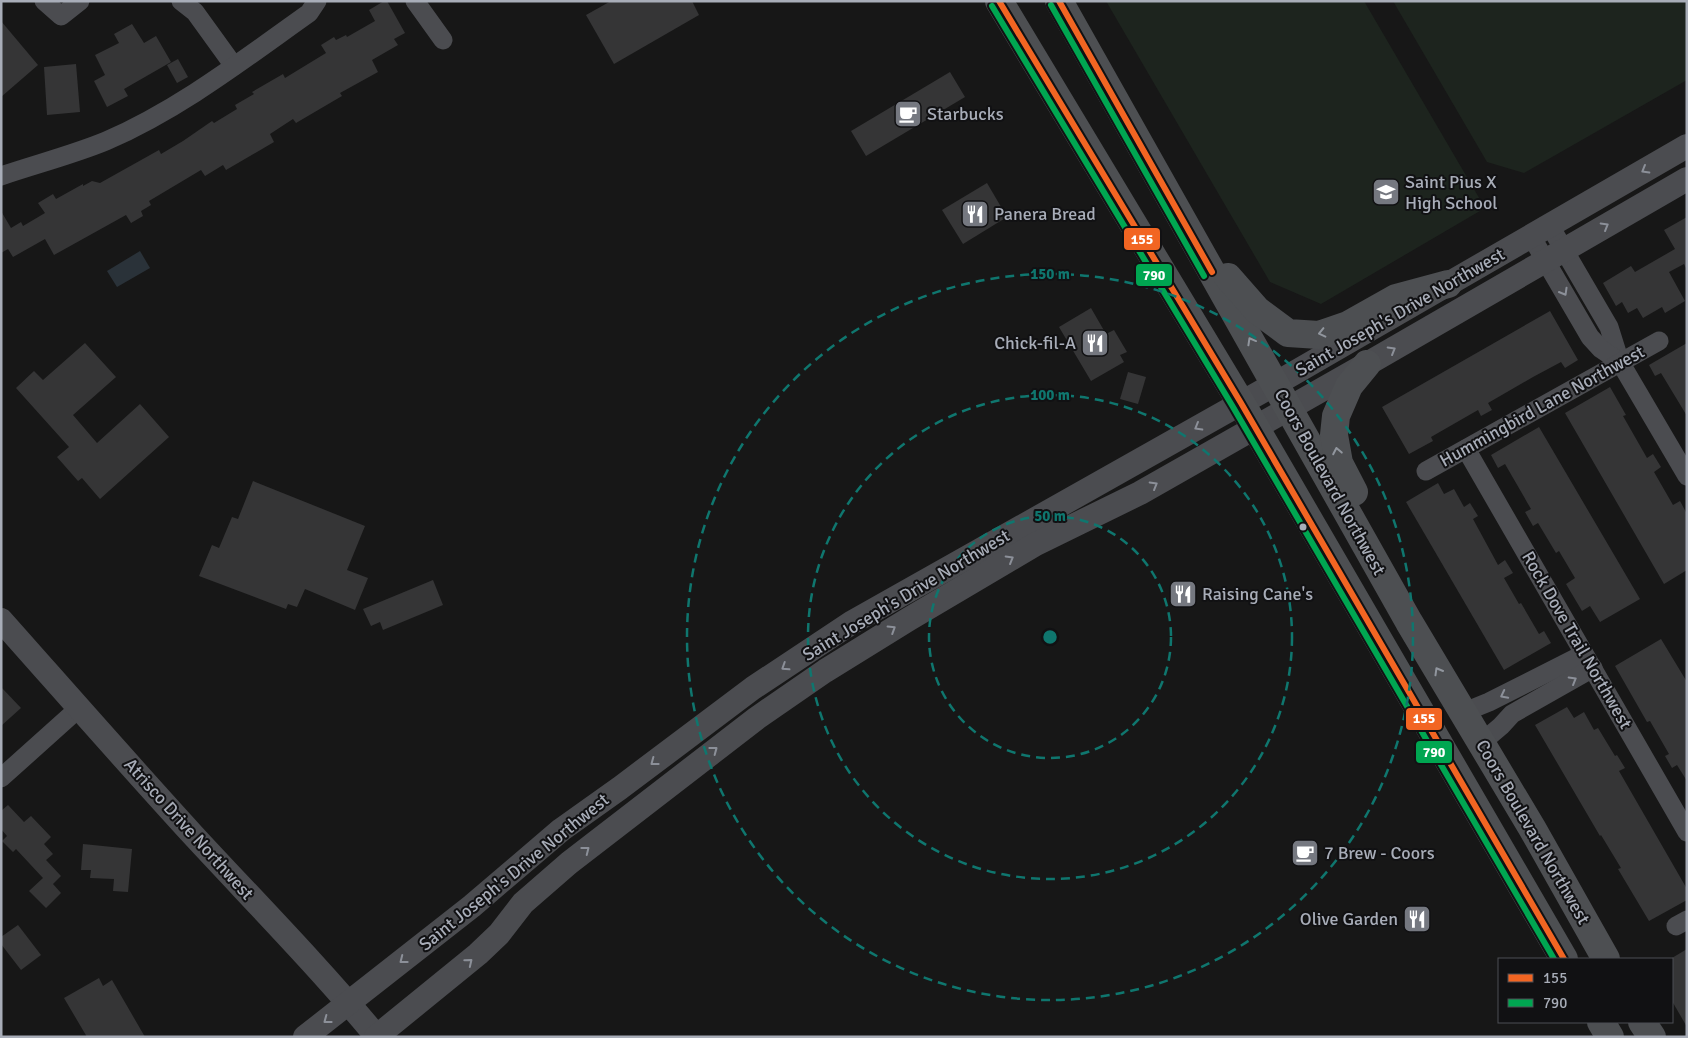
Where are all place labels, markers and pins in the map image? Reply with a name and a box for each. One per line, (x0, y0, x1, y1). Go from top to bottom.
cafe icon: Starbucks (893, 99, 923, 129)
place label: Starbucks (927, 103, 1004, 125)
place label: Saint Pius X High School (1405, 171, 1498, 214)
school or university icon: Saint Pius X High School (1371, 177, 1401, 207)
restaurant icon: Panera Bread (960, 199, 990, 229)
place label: Panera Bread (994, 203, 1096, 225)
restaurant icon: Chick-fil-A (1080, 328, 1110, 358)
place label: Chick-fil-A (994, 332, 1076, 354)
unlabelled marker (1298, 522, 1308, 532)
restaurant icon: Raising Cane's (1168, 579, 1198, 609)
place label: Raising Cane's (1202, 583, 1313, 605)
centre of rings (1041, 628, 1059, 646)
cafe icon: 7 Brew - Coors (1290, 838, 1320, 868)
place label: 7 Brew - Coors (1324, 842, 1435, 864)
restaurant icon: Olive Garden (1402, 904, 1432, 934)
place label: Olive Garden (1300, 908, 1398, 930)

